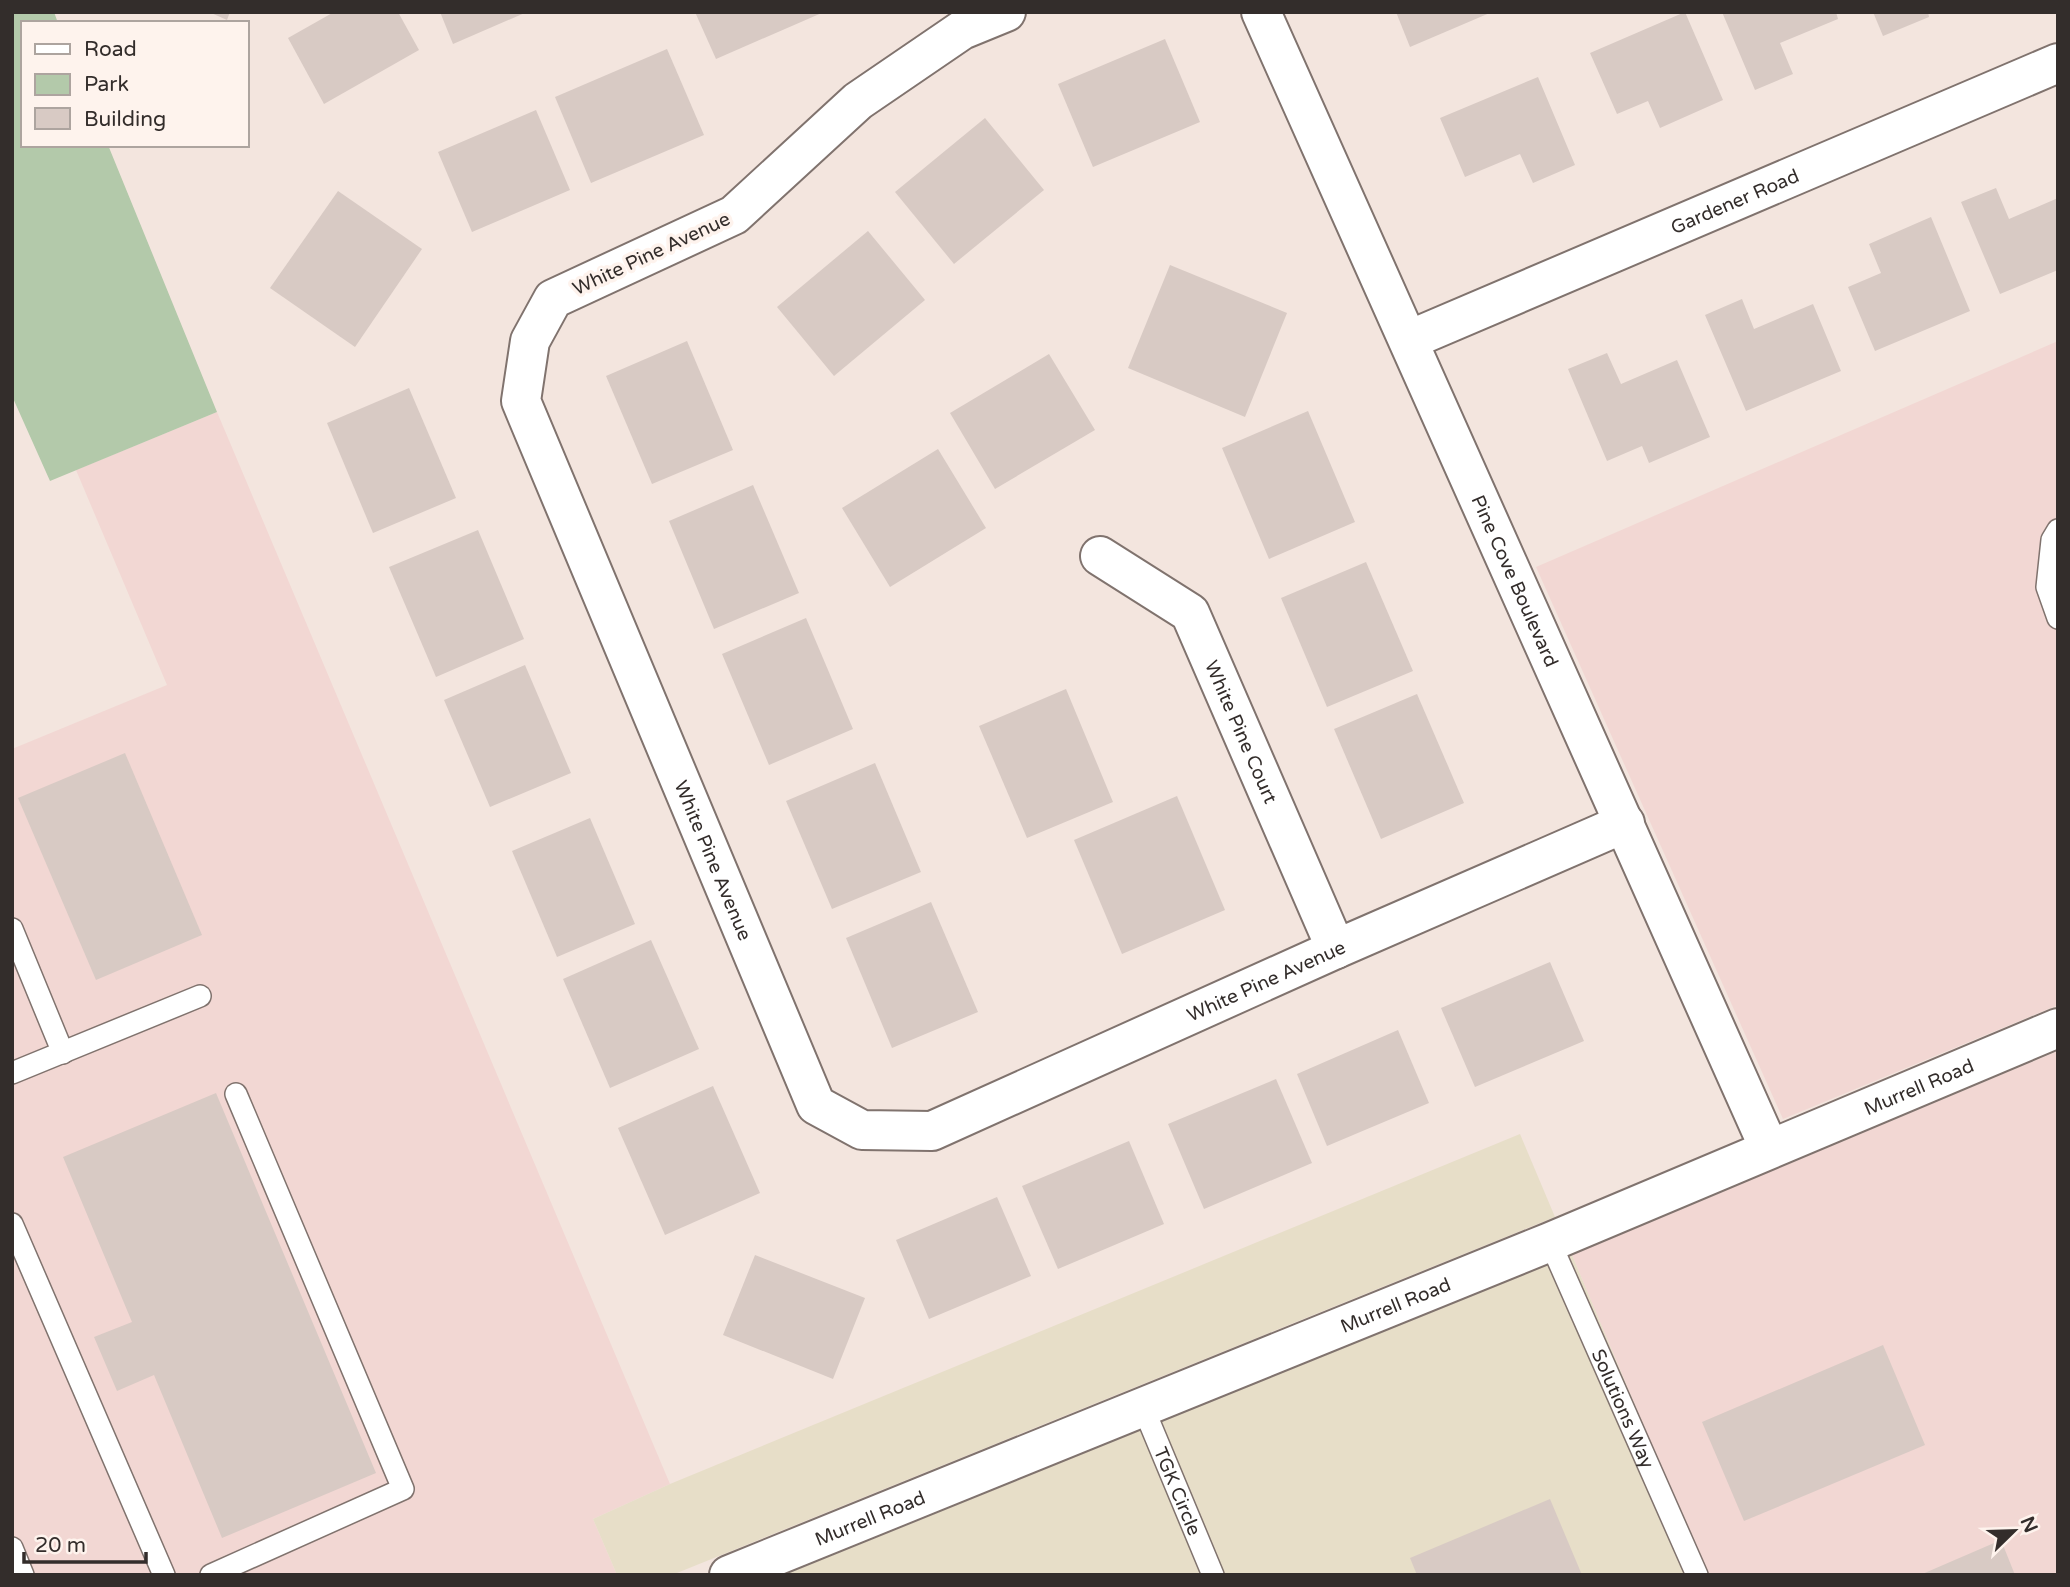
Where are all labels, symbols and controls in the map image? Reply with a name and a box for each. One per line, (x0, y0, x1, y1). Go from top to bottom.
legend (21, 21, 248, 147)
text: Road (84, 37, 137, 62)
text: Park (84, 72, 129, 97)
text: Building (84, 107, 166, 132)
street label: Gardener Road (1668, 165, 1802, 239)
street label: White Pine Avenue (569, 208, 734, 300)
street label: Pine Cove Boulevard (1466, 492, 1562, 670)
street label: White Pine Court (1200, 657, 1281, 807)
street label: White Pine Avenue (669, 778, 756, 944)
street label: White Pine Avenue (1184, 936, 1349, 1027)
street label: Murrell Road (1861, 1055, 1977, 1120)
street label: Murrell Road (1337, 1274, 1454, 1338)
street label: Solutions Way (1587, 1346, 1658, 1472)
street label: TGK Circle (1149, 1444, 1205, 1539)
street label: Murrell Road (812, 1487, 929, 1551)
north arrow (1979, 1496, 2049, 1566)
text: N (2016, 1513, 2042, 1536)
scale bar (24, 1520, 147, 1564)
text: 20 m (35, 1533, 86, 1558)

